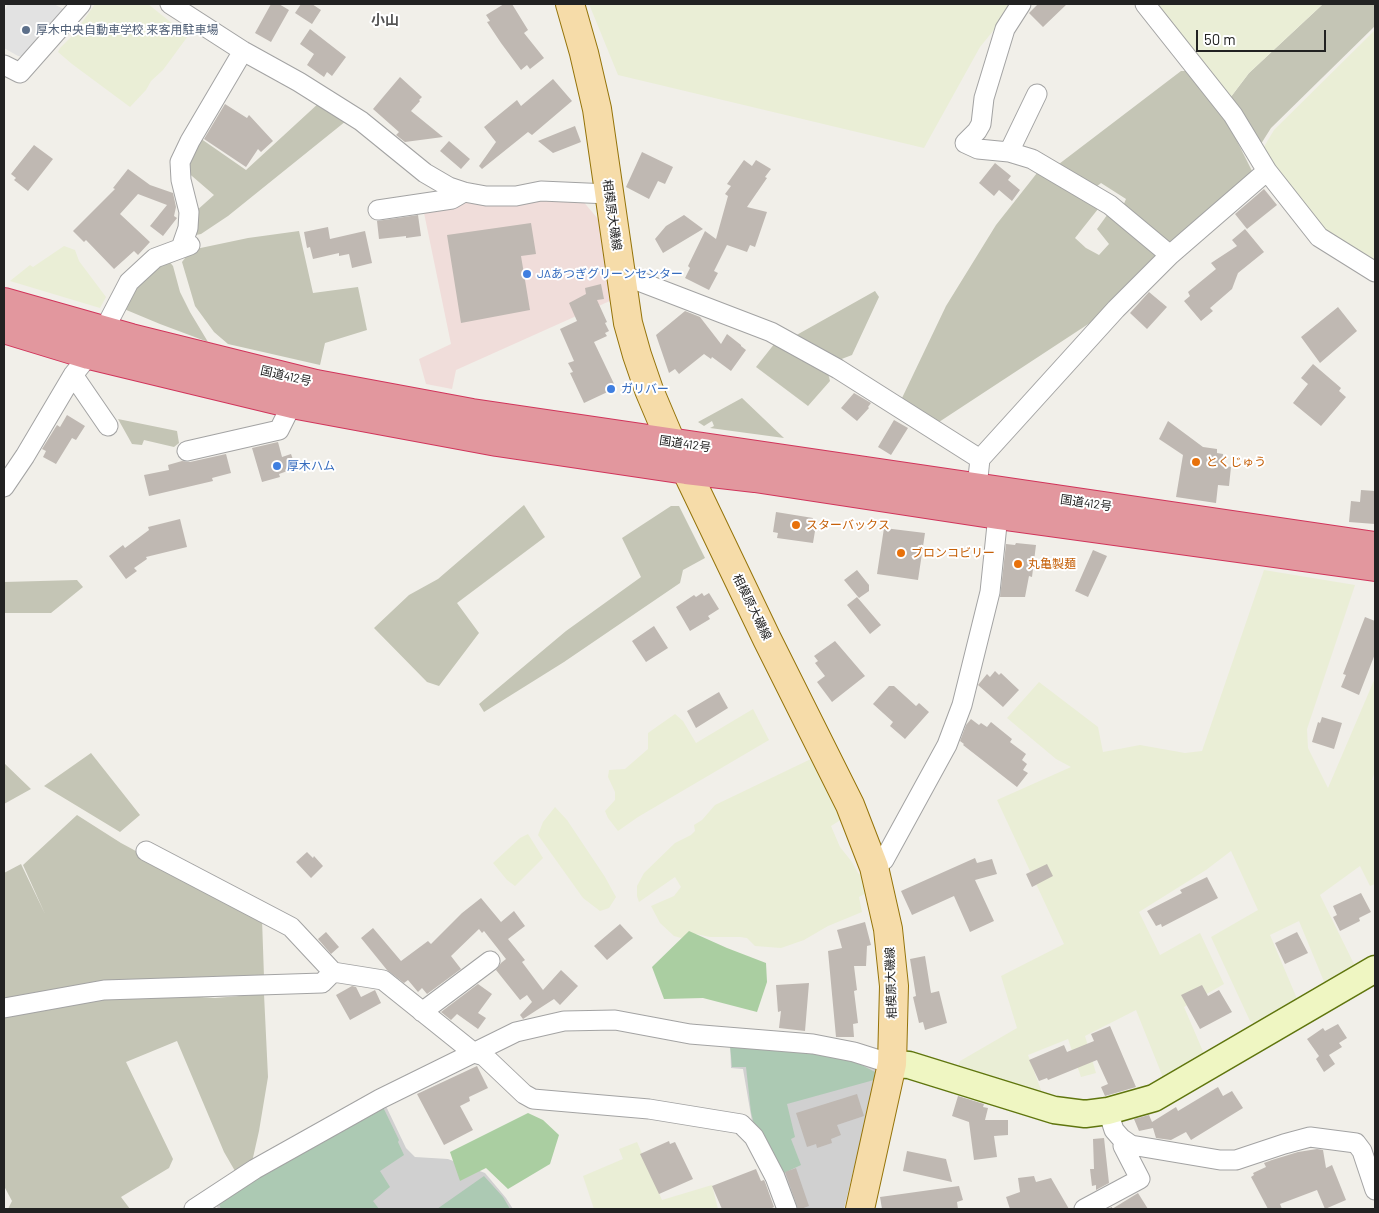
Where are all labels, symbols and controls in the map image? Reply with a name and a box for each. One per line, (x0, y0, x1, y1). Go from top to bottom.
district label: 小山 (371, 12, 399, 28)
scale bar (1199, 20, 1329, 52)
place label: 厚木中央自動車学校 来客用駐車場 (36, 23, 218, 37)
marker: 厚木中央自動車学校 来客用駐車場 (20, 24, 32, 36)
text: 50 m (1204, 30, 1236, 48)
street label: 相模原大磯線 (600, 178, 624, 252)
place label: JAあつぎグリーンセンター (537, 267, 683, 281)
marker: JAあつぎグリーンセンター (521, 268, 533, 280)
street label: 国道412号 (259, 363, 313, 389)
place label: ガリバー (621, 382, 669, 396)
marker: ガリバー (605, 383, 617, 395)
street label: 国道412号 (658, 433, 712, 455)
place label: とくじゅう (1206, 455, 1266, 469)
marker: とくじゅう (1190, 456, 1202, 468)
place label: 厚木ハム (287, 459, 335, 473)
marker: 厚木ハム (271, 460, 283, 472)
street label: 国道412号 (1059, 492, 1113, 514)
place label: スターバックス (806, 518, 890, 532)
marker: スターバックス (790, 519, 802, 531)
place label: ブロンコビリー (911, 546, 995, 560)
marker: ブロンコビリー (895, 547, 907, 559)
place label: 丸亀製麺 (1028, 557, 1076, 571)
marker: 丸亀製麺 (1012, 558, 1024, 570)
street label: 相模原大磯線 (730, 571, 774, 643)
street label: 相模原大磯線 (883, 947, 899, 1019)

